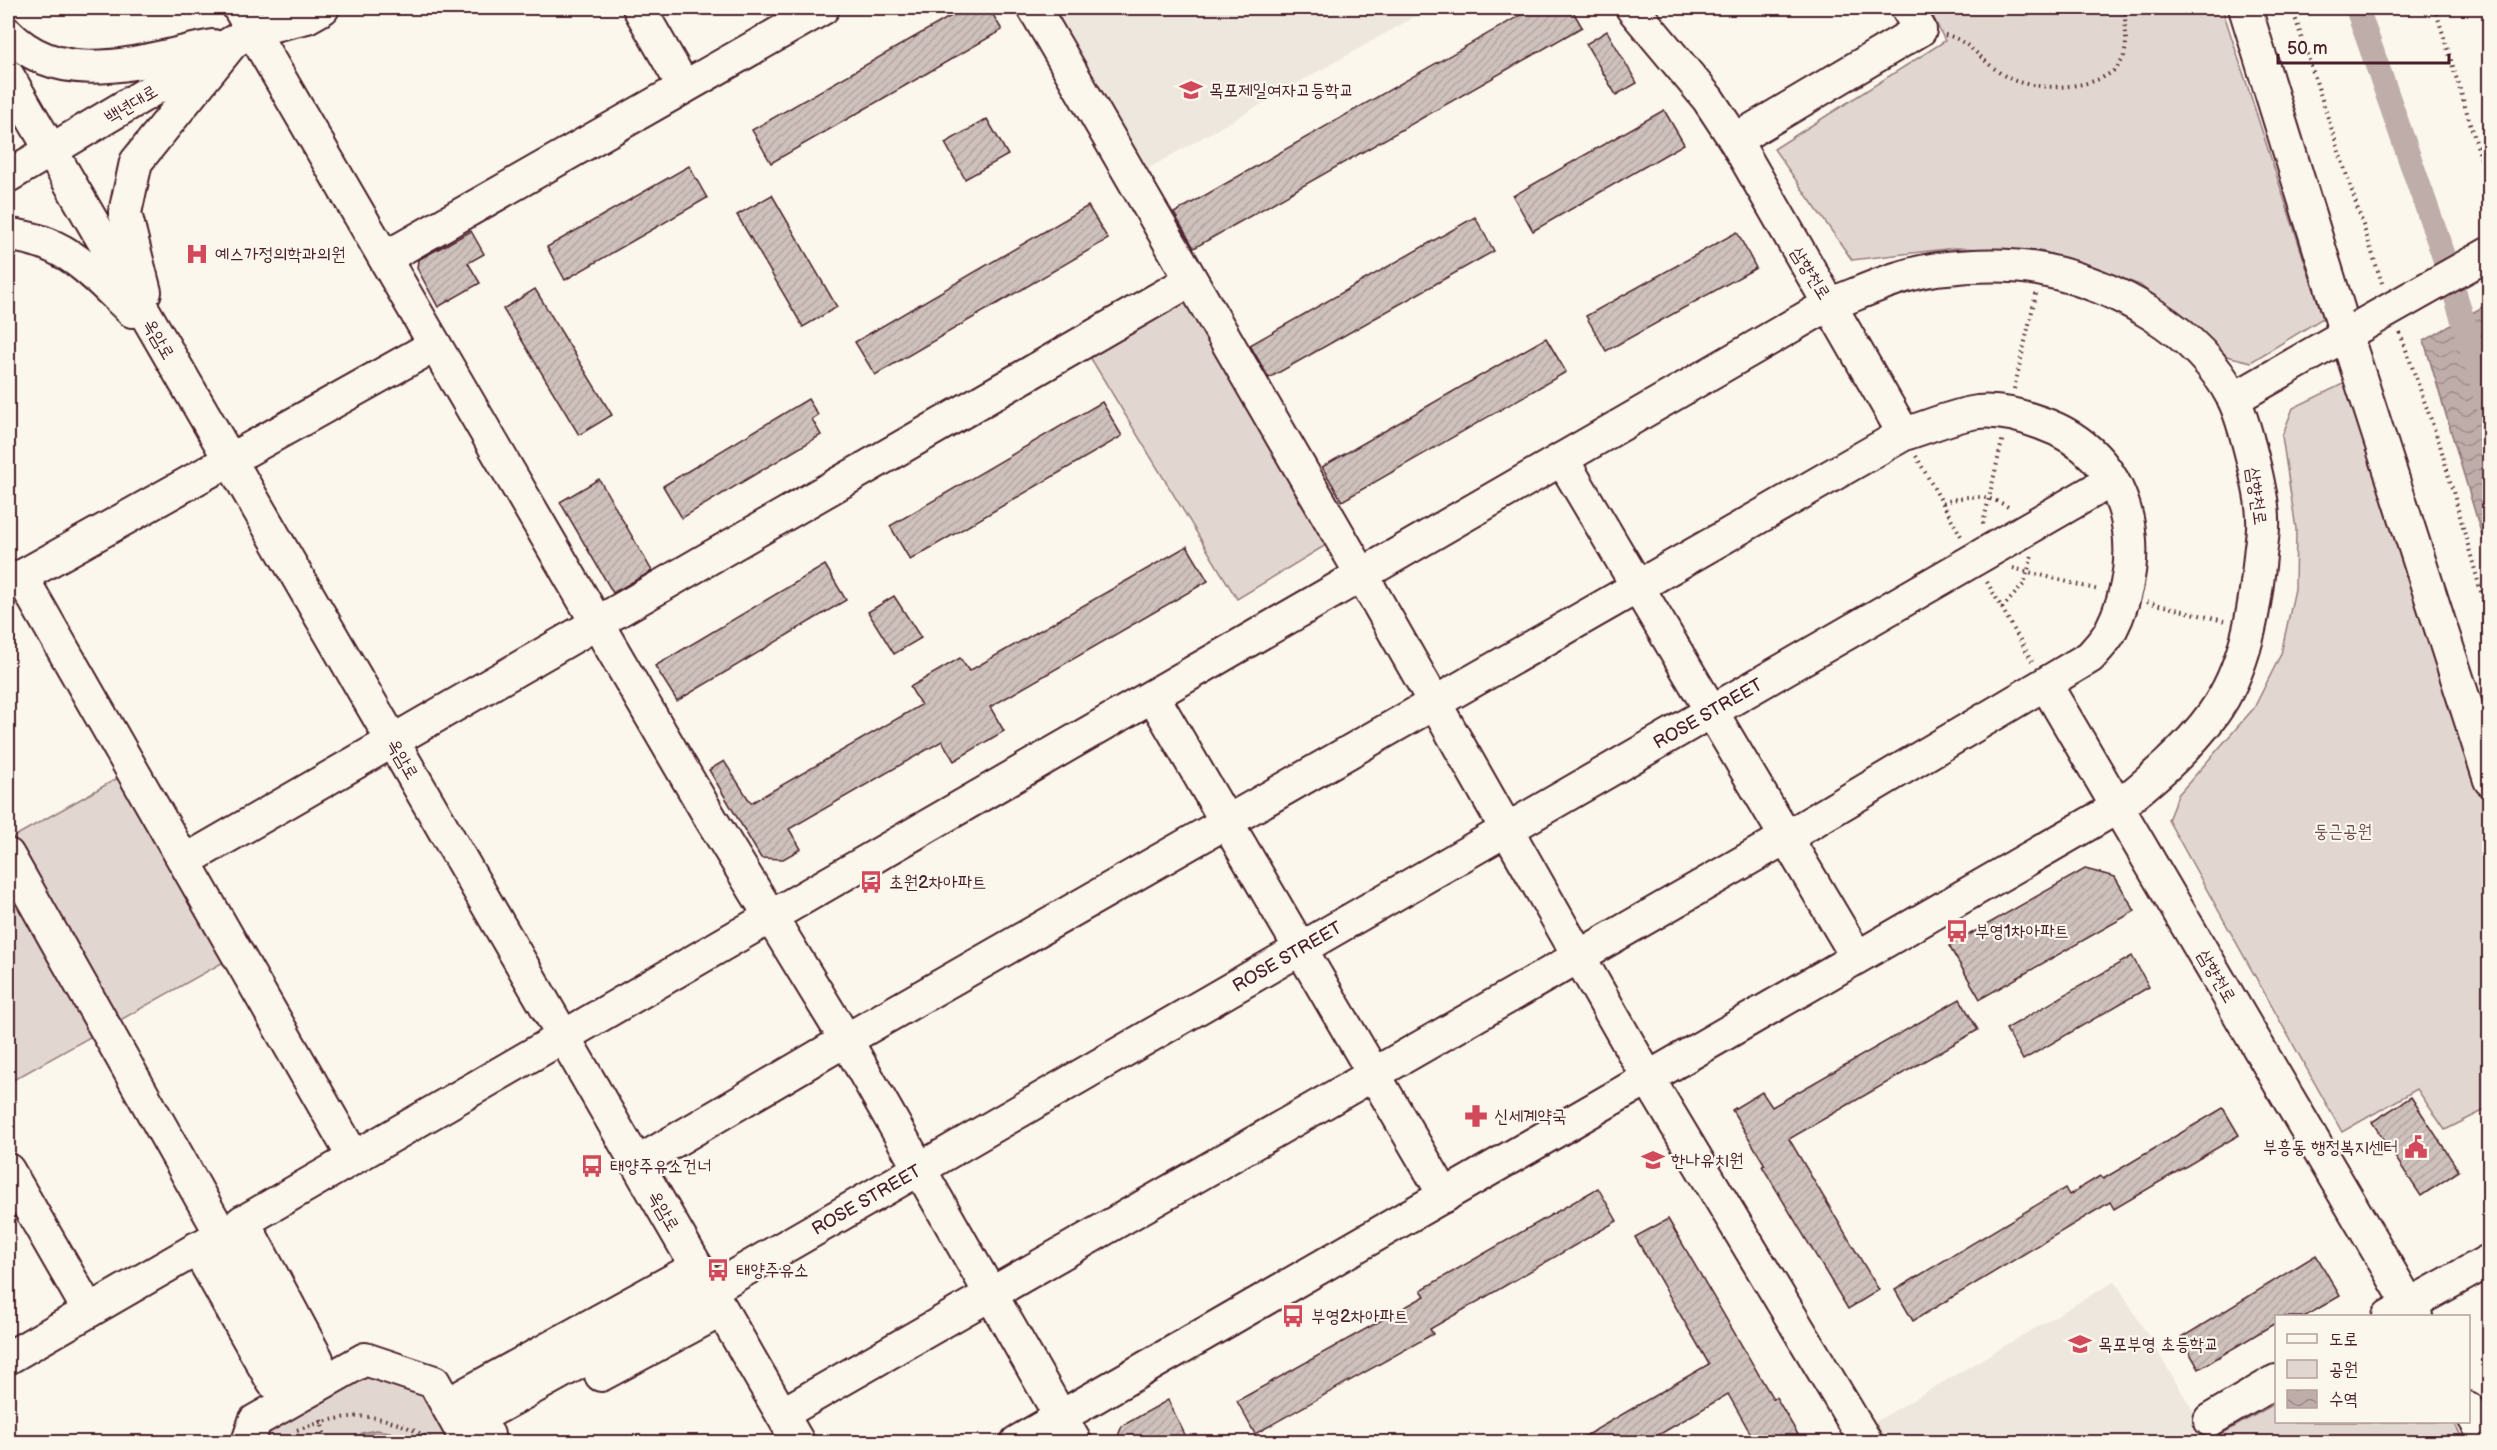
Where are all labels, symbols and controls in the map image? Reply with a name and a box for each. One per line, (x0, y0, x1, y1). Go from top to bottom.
scale bar (2278, 27, 2449, 65)
text: 50 m (2287, 38, 2328, 59)
school or university icon: 목포제일여자고등학교 (1178, 77, 1204, 103)
place label: 목포제일여자고등학교 (1209, 80, 1354, 101)
street label: 백년대로 (101, 81, 161, 128)
hospital icon: 예스가정의학과의원 (184, 241, 210, 267)
street label: 삼향천로 (1786, 243, 1835, 303)
place label: 예스가정의학과의원 (215, 244, 345, 265)
street label: 옥암로 (139, 315, 179, 363)
street label: 삼향천로 (2242, 466, 2271, 526)
street label: ROSE STREET (1650, 674, 1767, 754)
street label: 옥암로 (383, 735, 423, 783)
park label: 둥근공원 (2314, 821, 2372, 842)
bus stop icon: 초원2차아파트 (858, 869, 884, 895)
place label: 초원2차아파트 (889, 872, 987, 893)
street label: ROSE STREET (1229, 917, 1346, 997)
bus stop icon: 부영1차아파트 (1944, 918, 1970, 944)
place label: 부영1차아파트 (1975, 921, 2069, 942)
street label: 삼향천로 (2193, 946, 2240, 1007)
pharmacy icon: 신세계약국 (1463, 1103, 1489, 1129)
place label: 신세계약국 (1494, 1106, 1566, 1127)
public building icon: 부흥동 행정복지센터 (2403, 1134, 2429, 1160)
place label: 부흥동 행정복지센터 (2263, 1137, 2398, 1158)
school or university icon: 한나유치원 (1640, 1147, 1666, 1173)
place label: 한나유치원 (1671, 1150, 1743, 1171)
bus stop icon: 태양주유소건너 (579, 1153, 605, 1179)
place label: 태양주유소건너 (610, 1156, 711, 1177)
street label: ROSE STREET (808, 1160, 925, 1240)
street label: 옥암로 (644, 1187, 684, 1235)
bus stop icon: 태양주유소 (705, 1257, 731, 1283)
place label: 태양주유소 (736, 1260, 808, 1281)
bus stop icon: 부영2차아파트 (1280, 1303, 1306, 1329)
place label: 부영2차아파트 (1311, 1306, 1409, 1327)
legend (2275, 1315, 2470, 1423)
text: 도로 (2329, 1329, 2358, 1350)
school or university icon: 목포부영 초등학교 (2067, 1331, 2093, 1357)
place label: 목포부영 초등학교 (2098, 1334, 2219, 1355)
text: 공원 (2329, 1359, 2358, 1380)
text: 수역 (2329, 1389, 2358, 1410)

